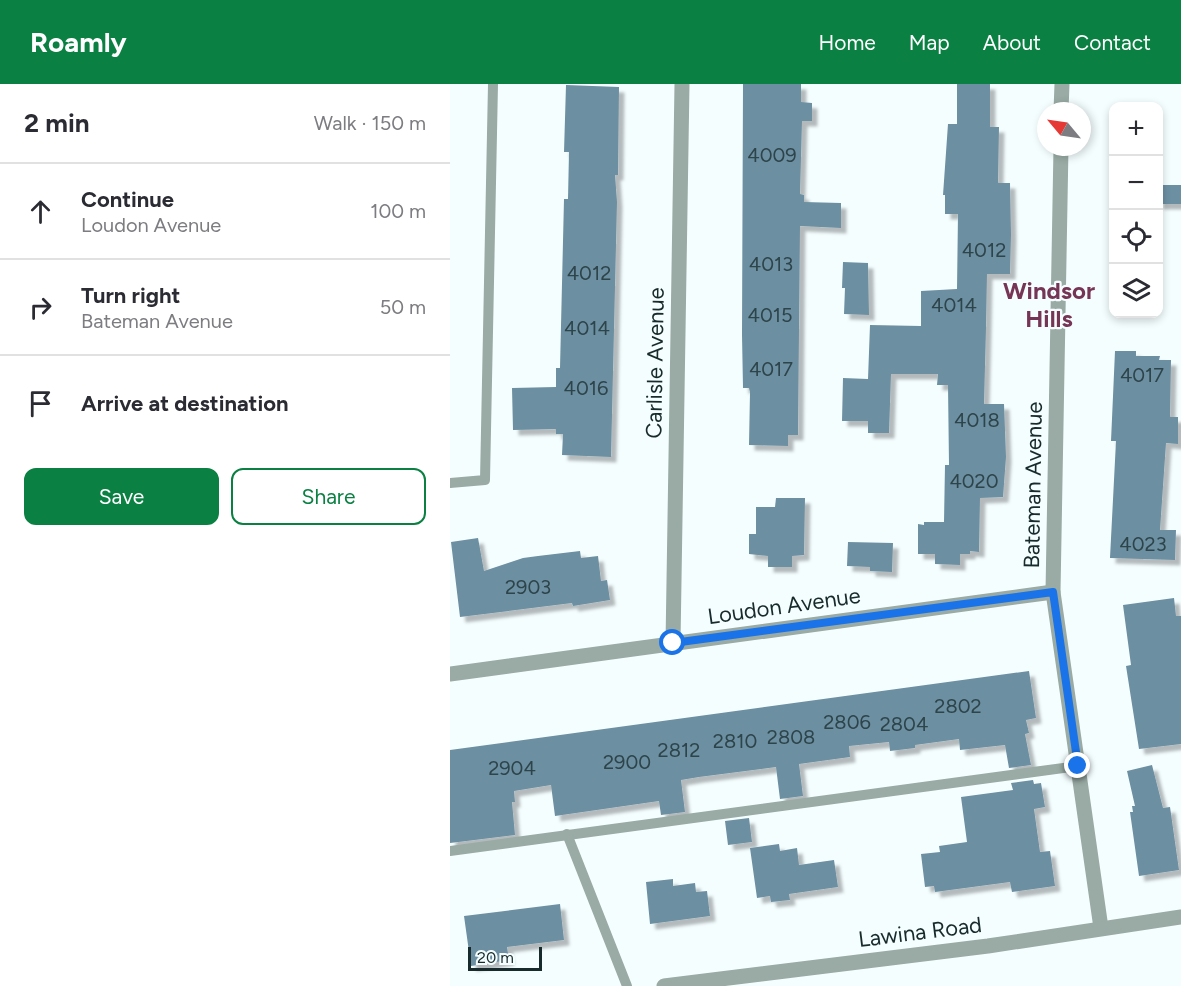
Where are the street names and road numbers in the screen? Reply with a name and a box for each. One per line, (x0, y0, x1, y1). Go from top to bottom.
street label: Carlisle Avenue (640, 287, 670, 439)
street label: Bateman Avenue (1018, 401, 1048, 569)
street label: Loudon Avenue (706, 582, 862, 630)
street label: Lawina Road (857, 911, 983, 953)

